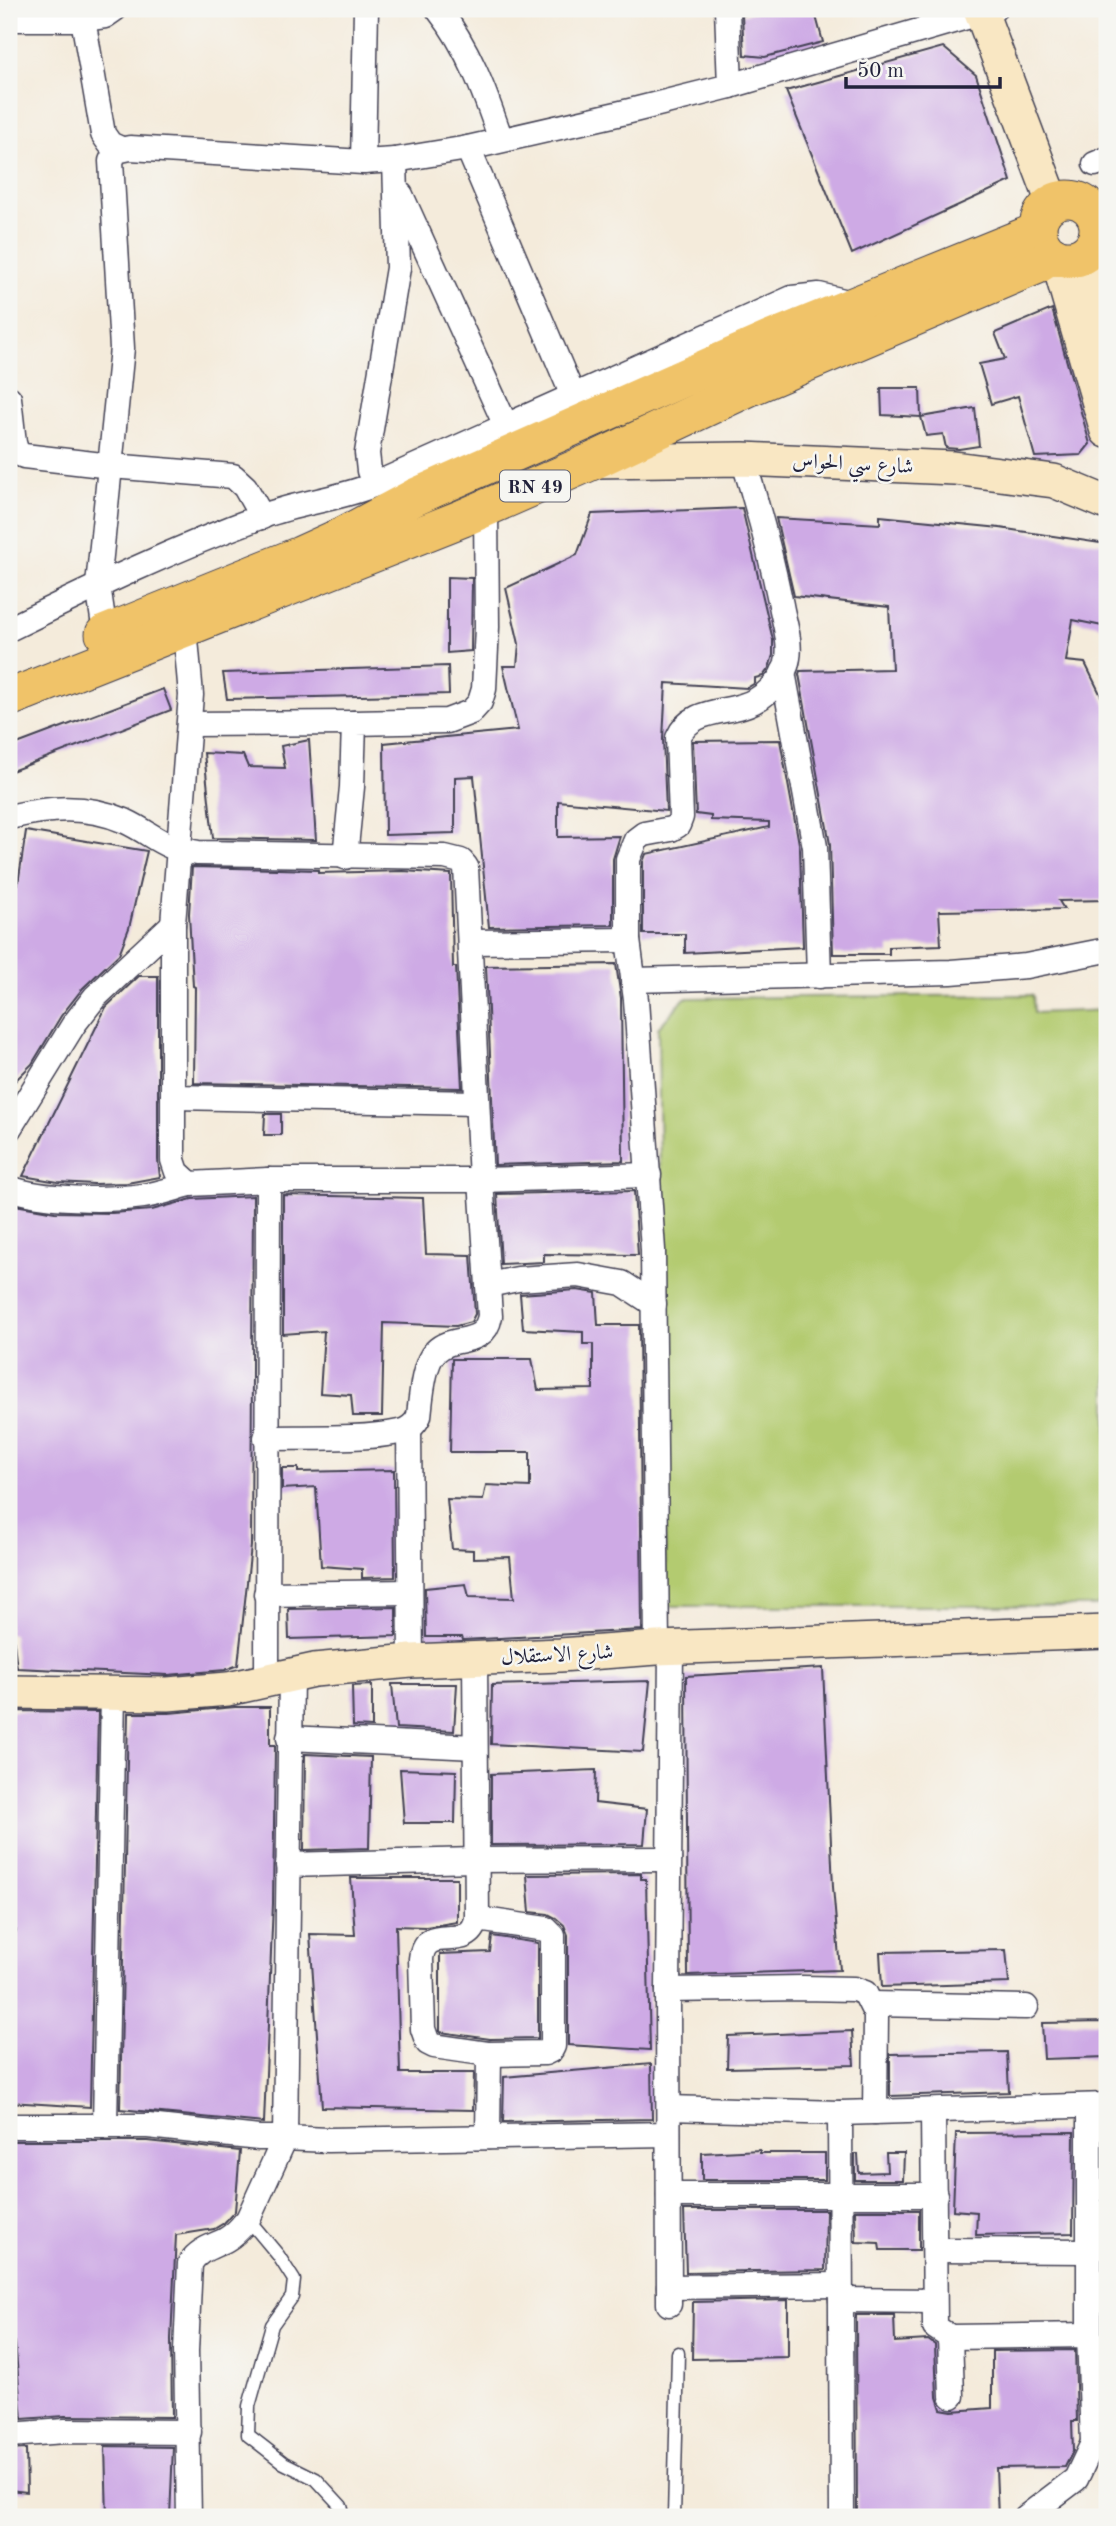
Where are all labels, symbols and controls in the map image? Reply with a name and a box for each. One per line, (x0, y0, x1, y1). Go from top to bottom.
scale bar (846, 46, 1000, 90)
text: 50 m (857, 61, 904, 82)
street label: شارع سي الحواس (791, 451, 914, 486)
road number: RN 49 (500, 471, 570, 502)
street label: شارع الاستقلال (500, 1642, 614, 1675)

